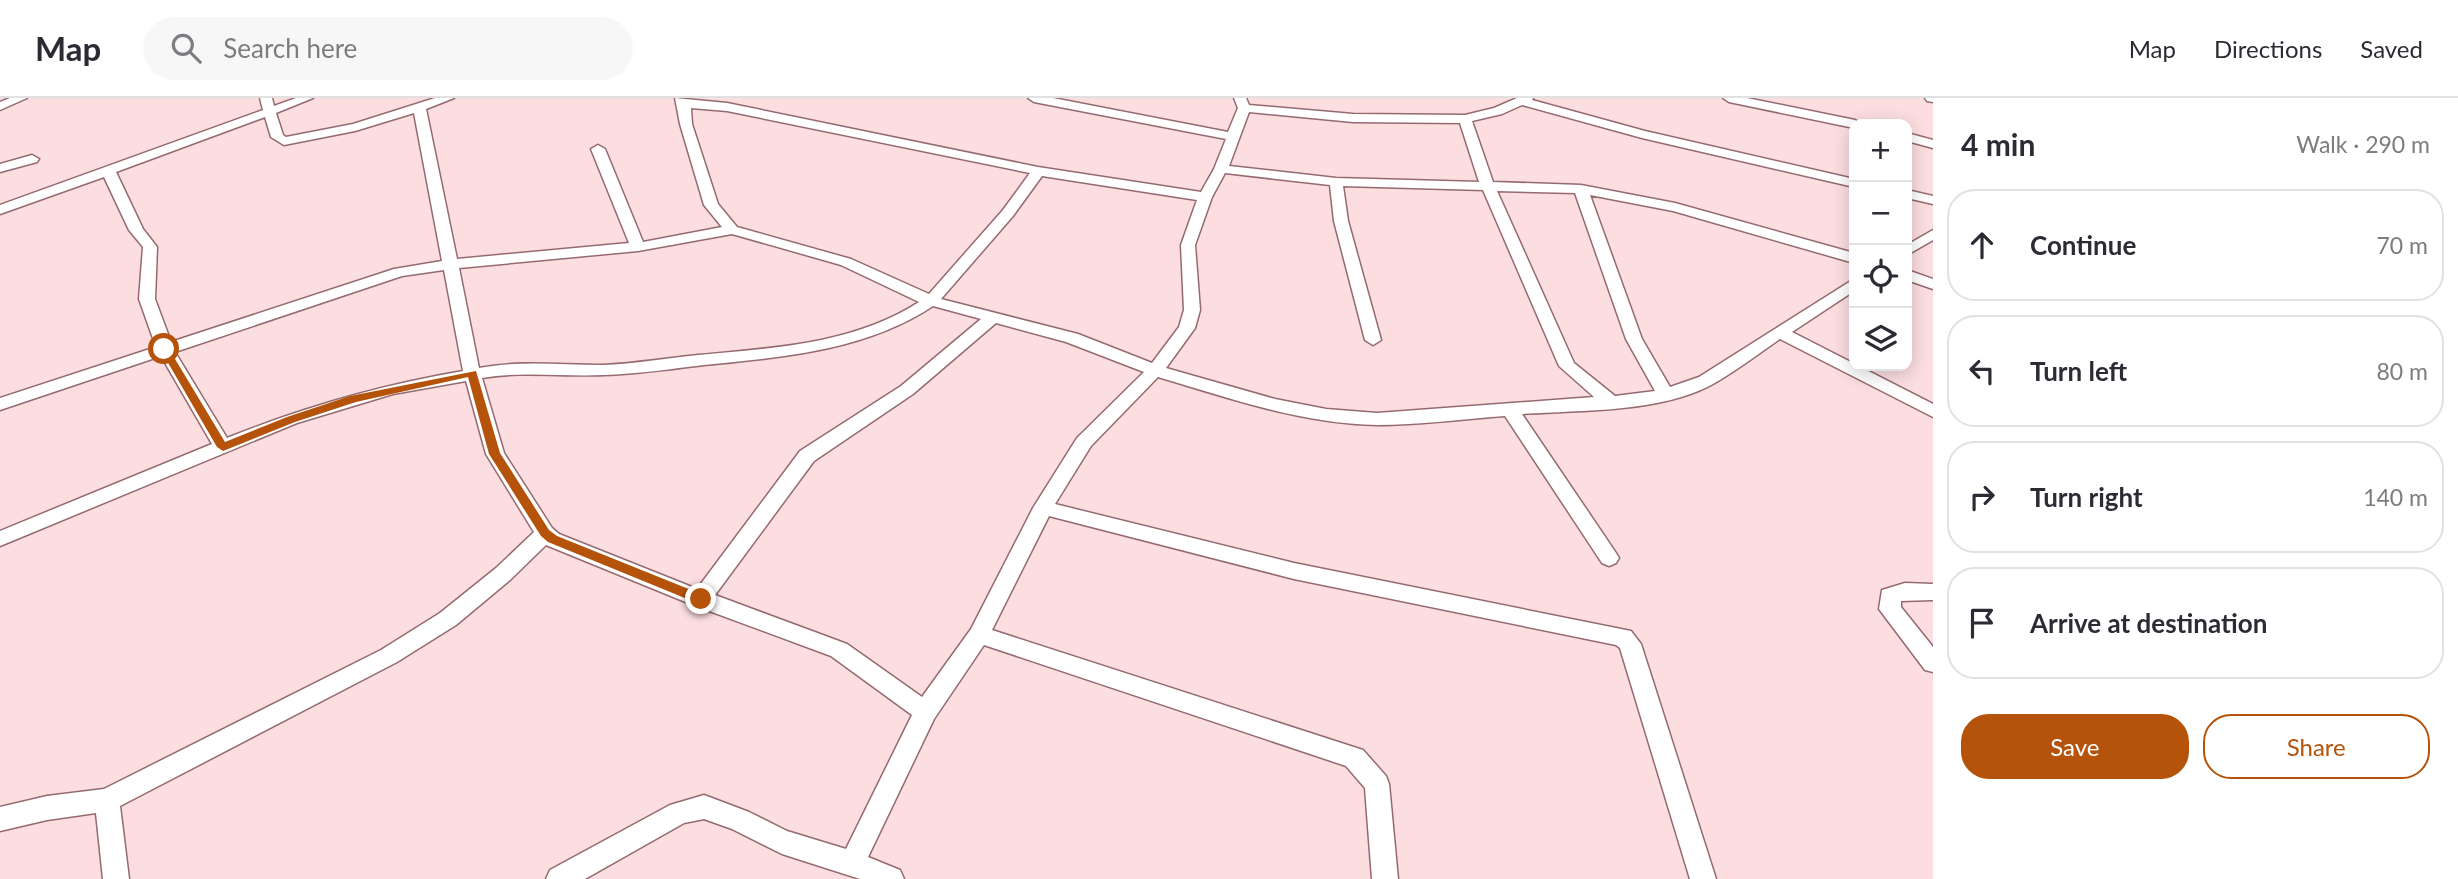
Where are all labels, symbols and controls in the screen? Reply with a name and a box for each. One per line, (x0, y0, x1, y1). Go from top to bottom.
search box (143, 17, 633, 80)
text: Map (35, 28, 101, 68)
icon: search (167, 29, 205, 67)
text: Search here (223, 32, 357, 64)
text: Map (2129, 34, 2176, 63)
text: Directions (2214, 34, 2322, 63)
text: Saved (2360, 34, 2423, 63)
map controls (1849, 119, 1912, 371)
button: + (1849, 119, 1912, 182)
text: 4 min (1961, 126, 2035, 162)
text: Walk · 290 m (2296, 130, 2430, 158)
button: − (1849, 182, 1912, 245)
icon: ahead (1963, 226, 2001, 264)
text: Continue (2030, 229, 2136, 261)
text: 70 m (2377, 231, 2428, 259)
button: locate (1849, 245, 1912, 308)
button: layers (1849, 308, 1912, 371)
route start (148, 333, 179, 364)
icon: left (1963, 352, 2001, 390)
text: Turn left (2030, 355, 2127, 387)
text: 80 m (2377, 357, 2428, 385)
icon: right (1963, 478, 2001, 516)
text: Turn right (2030, 481, 2143, 513)
text: 140 m (2363, 483, 2428, 511)
route end (685, 583, 716, 614)
icon: arrive (1963, 604, 2001, 642)
text: Arrive at destination (2030, 607, 2267, 639)
button: Save (1961, 714, 2189, 779)
button: Share (2203, 714, 2430, 779)

